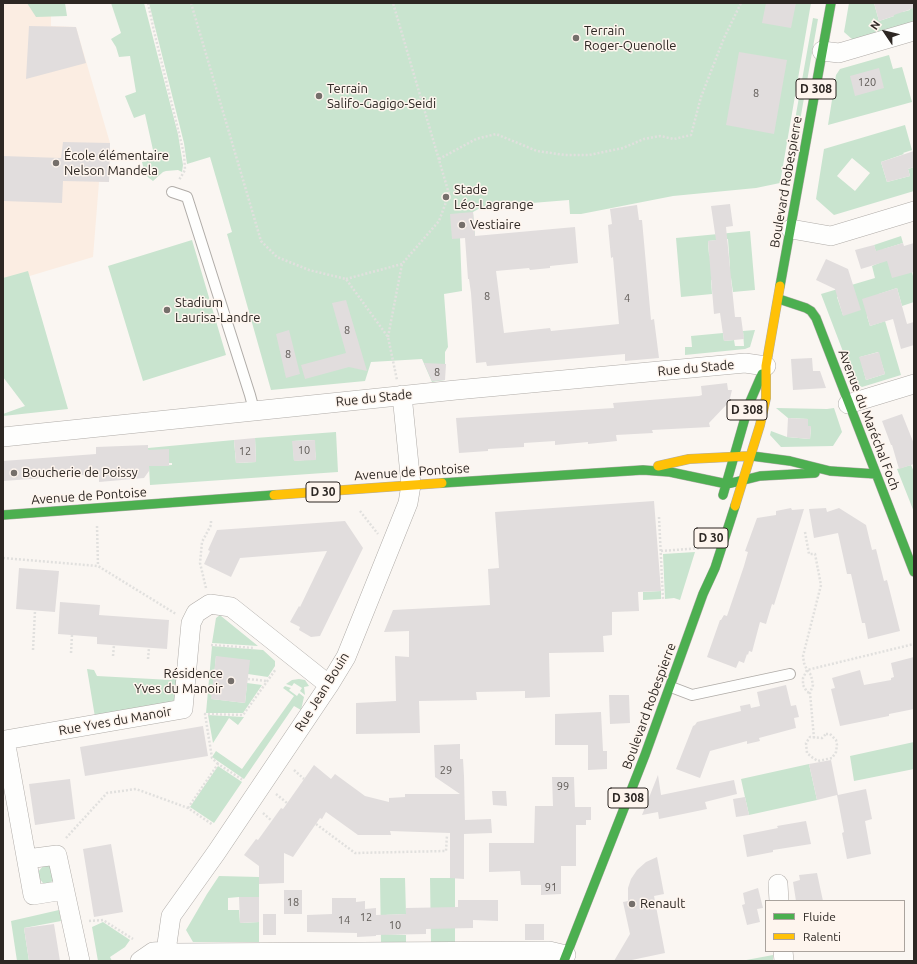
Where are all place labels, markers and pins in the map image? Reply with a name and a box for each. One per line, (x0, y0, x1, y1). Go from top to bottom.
place label: Terrain Roger-Quenolle (584, 23, 676, 54)
marker: Terrain Roger-Quenolle (571, 33, 581, 43)
place label: Terrain Salifo-Gagigo-Seidi (327, 81, 436, 112)
marker: Terrain Salifo-Gagigo-Seidi (314, 91, 324, 101)
place label: École élémentaire Nelson Mandela (64, 148, 169, 179)
marker: École élémentaire Nelson Mandela (51, 158, 61, 168)
place label: Stade Léo-Lagrange (454, 182, 534, 213)
marker: Stade Léo-Lagrange (441, 192, 451, 202)
place label: Vestiaire (470, 217, 521, 233)
marker: Vestiaire (457, 220, 467, 230)
place label: Stadium Laurisa-Landre (175, 295, 260, 326)
marker: Stadium Laurisa-Landre (162, 305, 172, 315)
place label: Boucherie de Poissy (22, 465, 138, 481)
marker: Boucherie de Poissy (9, 468, 19, 478)
place label: Résidence Yves du Manoir (134, 666, 223, 697)
marker: Résidence Yves du Manoir (226, 676, 236, 686)
place label: Renault (640, 896, 685, 912)
marker: Renault (627, 899, 637, 909)

